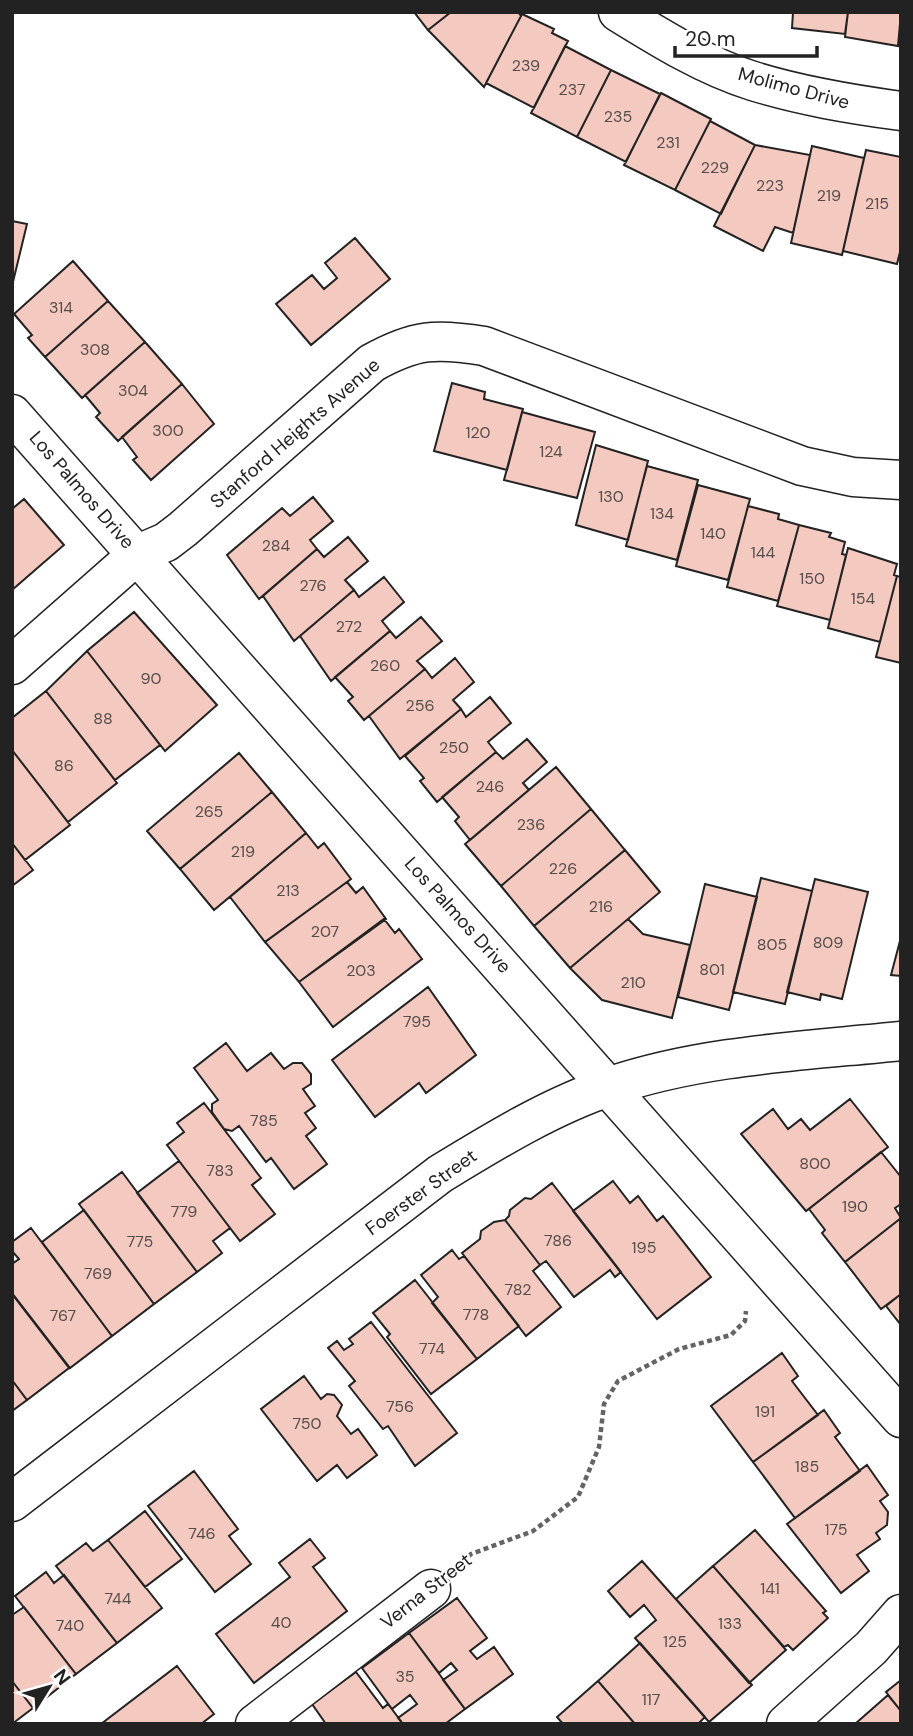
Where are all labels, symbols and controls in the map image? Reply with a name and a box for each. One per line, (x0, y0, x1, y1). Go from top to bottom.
scale bar (675, 14, 817, 58)
text: 20 m (685, 25, 736, 53)
house number: 239 (512, 55, 540, 76)
street label: Molimo Drive (736, 61, 852, 115)
house number: 237 (559, 79, 585, 100)
house number: 235 (604, 106, 632, 127)
house number: 231 (656, 132, 680, 153)
house number: 229 (701, 157, 729, 178)
house number: 223 (756, 175, 784, 196)
house number: 219 (817, 185, 841, 206)
house number: 215 (865, 193, 889, 214)
house number: 314 (49, 297, 73, 318)
house number: 308 (80, 339, 110, 360)
street label: Stanford Heights Avenue (205, 352, 385, 514)
house number: 304 (118, 380, 148, 401)
house number: 300 (152, 420, 184, 441)
house number: 120 (466, 422, 491, 443)
street label: Los Palmos Drive (24, 426, 140, 554)
house number: 124 (539, 441, 563, 462)
house number: 130 (598, 486, 624, 507)
house number: 134 (650, 503, 674, 524)
house number: 140 (700, 523, 726, 544)
house number: 284 (262, 535, 290, 556)
house number: 144 (751, 542, 775, 563)
house number: 150 (799, 568, 825, 589)
house number: 276 (299, 575, 327, 596)
house number: 154 (851, 588, 876, 609)
house number: 272 (336, 616, 362, 637)
house number: 260 (370, 655, 400, 676)
house number: 90 (141, 668, 162, 689)
house number: 256 (405, 695, 435, 716)
house number: 88 (93, 708, 113, 729)
house number: 250 (439, 737, 469, 758)
house number: 86 (54, 755, 74, 776)
house number: 246 (476, 776, 504, 797)
house number: 265 (195, 801, 223, 822)
house number: 236 (517, 814, 545, 835)
house number: 219 (231, 841, 255, 862)
street label: Los Palmos Drive (399, 851, 517, 979)
house number: 226 (549, 858, 577, 879)
house number: 213 (276, 880, 300, 901)
house number: 216 (589, 896, 613, 917)
house number: 207 (311, 921, 339, 942)
house number: 809 (813, 932, 843, 953)
house number: 805 (757, 934, 787, 955)
house number: 801 (699, 959, 725, 980)
house number: 203 (346, 960, 376, 981)
house number: 210 (620, 972, 646, 993)
house number: 795 (403, 1011, 431, 1032)
house number: 785 (250, 1110, 278, 1131)
street label: Foerster Street (360, 1143, 482, 1241)
house number: 800 (799, 1153, 831, 1174)
house number: 783 (206, 1160, 234, 1181)
house number: 190 (842, 1196, 868, 1217)
house number: 779 (171, 1201, 197, 1222)
house number: 786 (544, 1230, 572, 1251)
house number: 775 (127, 1231, 153, 1252)
house number: 195 (632, 1237, 656, 1258)
house number: 769 (84, 1263, 112, 1284)
house number: 782 (505, 1279, 531, 1300)
house number: 778 (463, 1304, 489, 1325)
house number: 767 (50, 1305, 76, 1326)
house number: 774 (419, 1338, 445, 1359)
house number: 756 (386, 1396, 414, 1417)
house number: 191 (755, 1401, 775, 1422)
house number: 750 (293, 1413, 321, 1434)
house number: 185 (795, 1456, 819, 1477)
house number: 175 (825, 1519, 847, 1540)
house number: 746 (188, 1523, 216, 1544)
street label: Verna Street (375, 1547, 477, 1635)
house number: 141 (760, 1578, 780, 1599)
house number: 744 (104, 1588, 132, 1609)
house number: 40 (271, 1612, 291, 1633)
house number: 133 (718, 1613, 742, 1634)
house number: 740 (56, 1615, 84, 1636)
house number: 125 (663, 1631, 687, 1652)
north arrow (14, 1652, 84, 1722)
text: N (48, 1664, 76, 1690)
house number: 35 (395, 1666, 415, 1687)
house number: 117 (642, 1689, 660, 1710)

